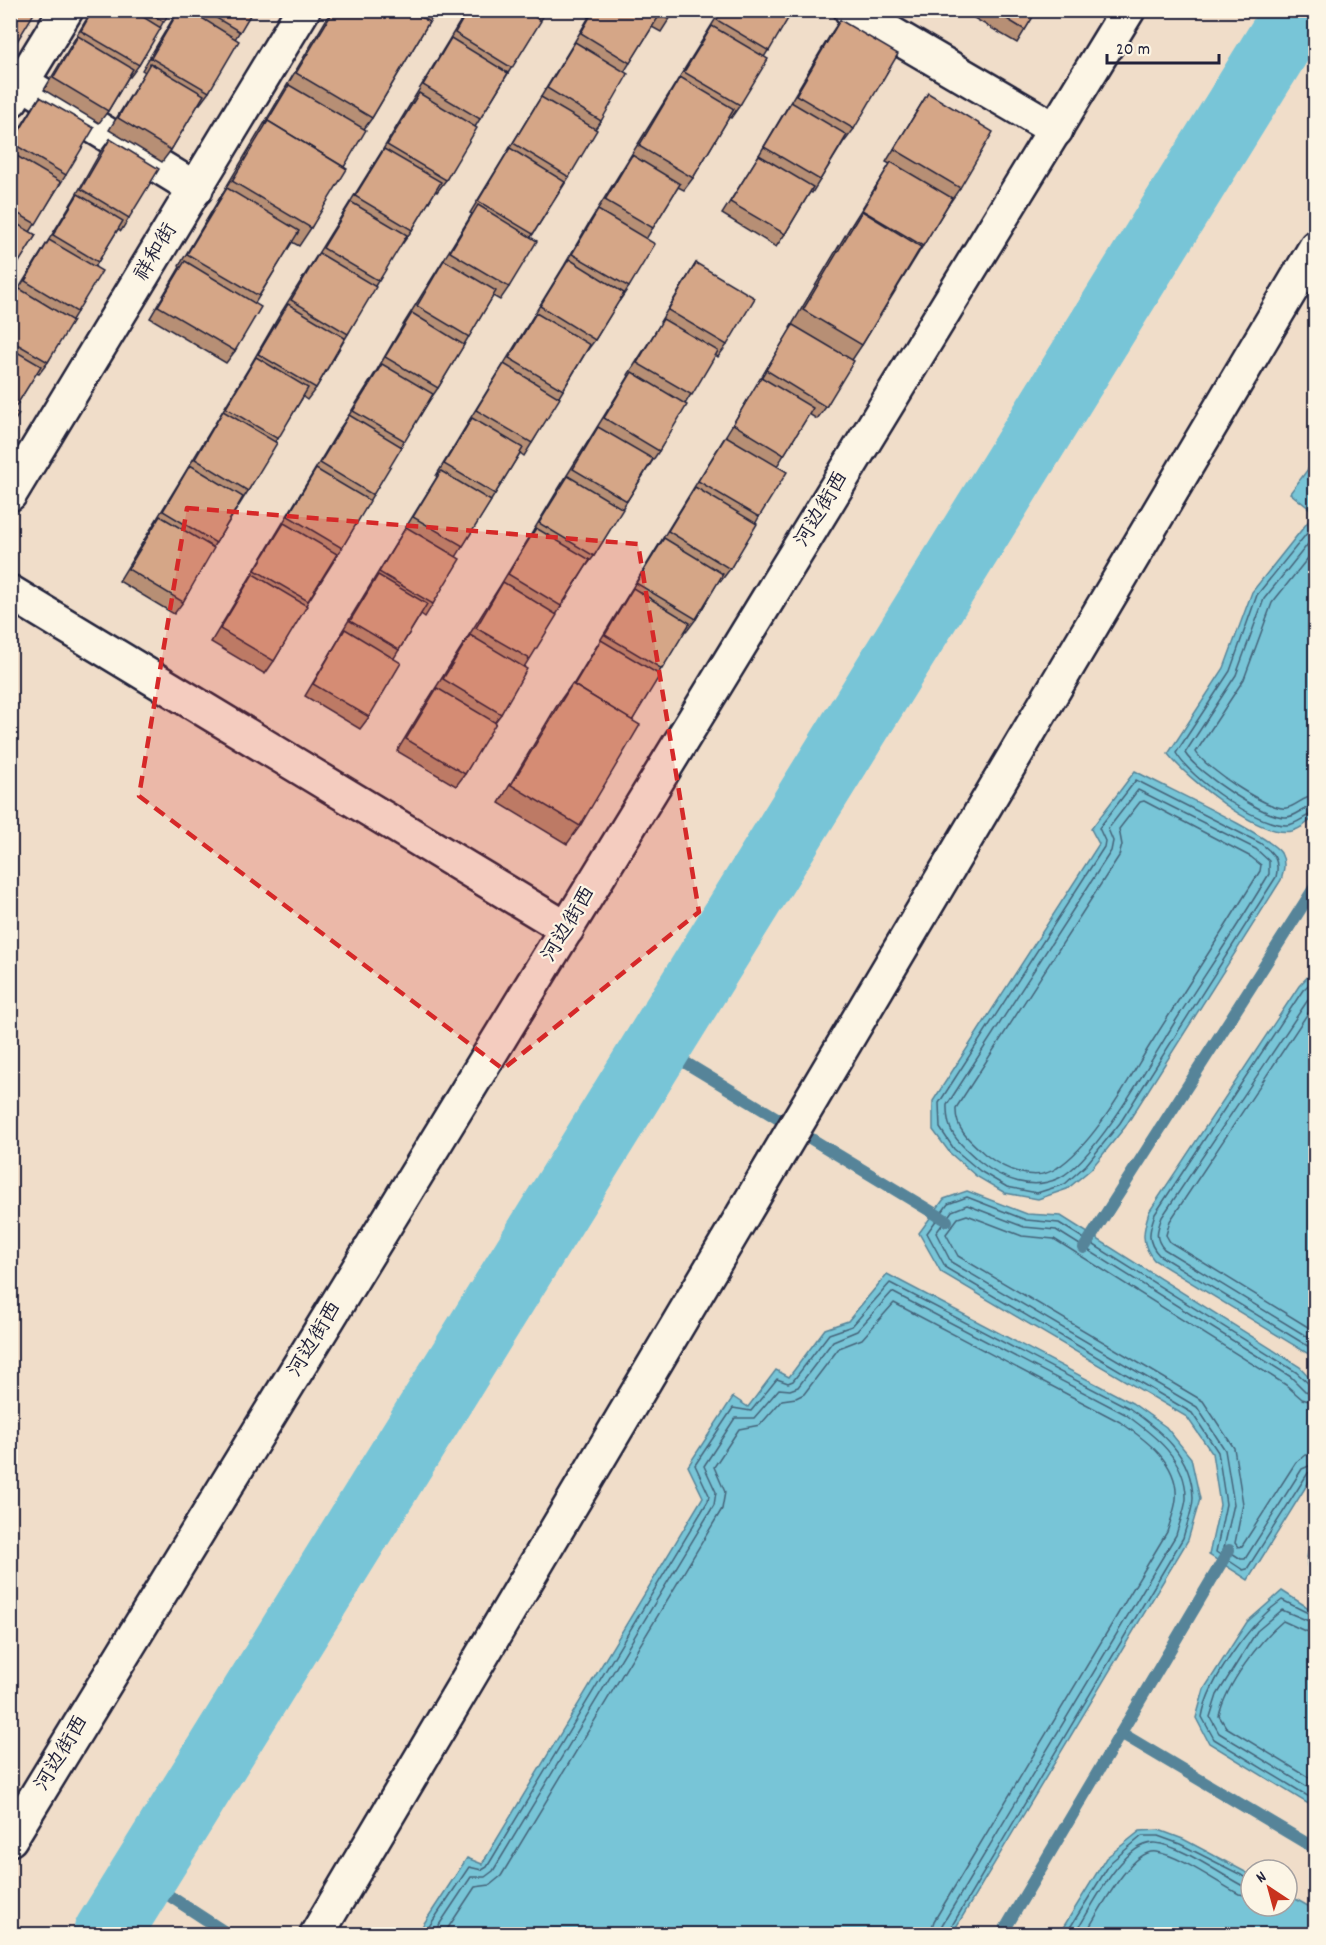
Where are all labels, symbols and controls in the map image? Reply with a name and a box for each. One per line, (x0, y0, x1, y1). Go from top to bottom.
scale bar (1107, 27, 1220, 65)
text: 20 m (1116, 38, 1150, 63)
street label: 祥和街 (128, 218, 186, 288)
street label: 河边街西 (789, 466, 857, 554)
street label: 河边街西 (536, 881, 604, 969)
street label: 河边街西 (282, 1296, 350, 1384)
street label: 河边街西 (29, 1710, 97, 1798)
north arrow (1239, 1858, 1299, 1918)
text: N (1252, 1866, 1272, 1890)

